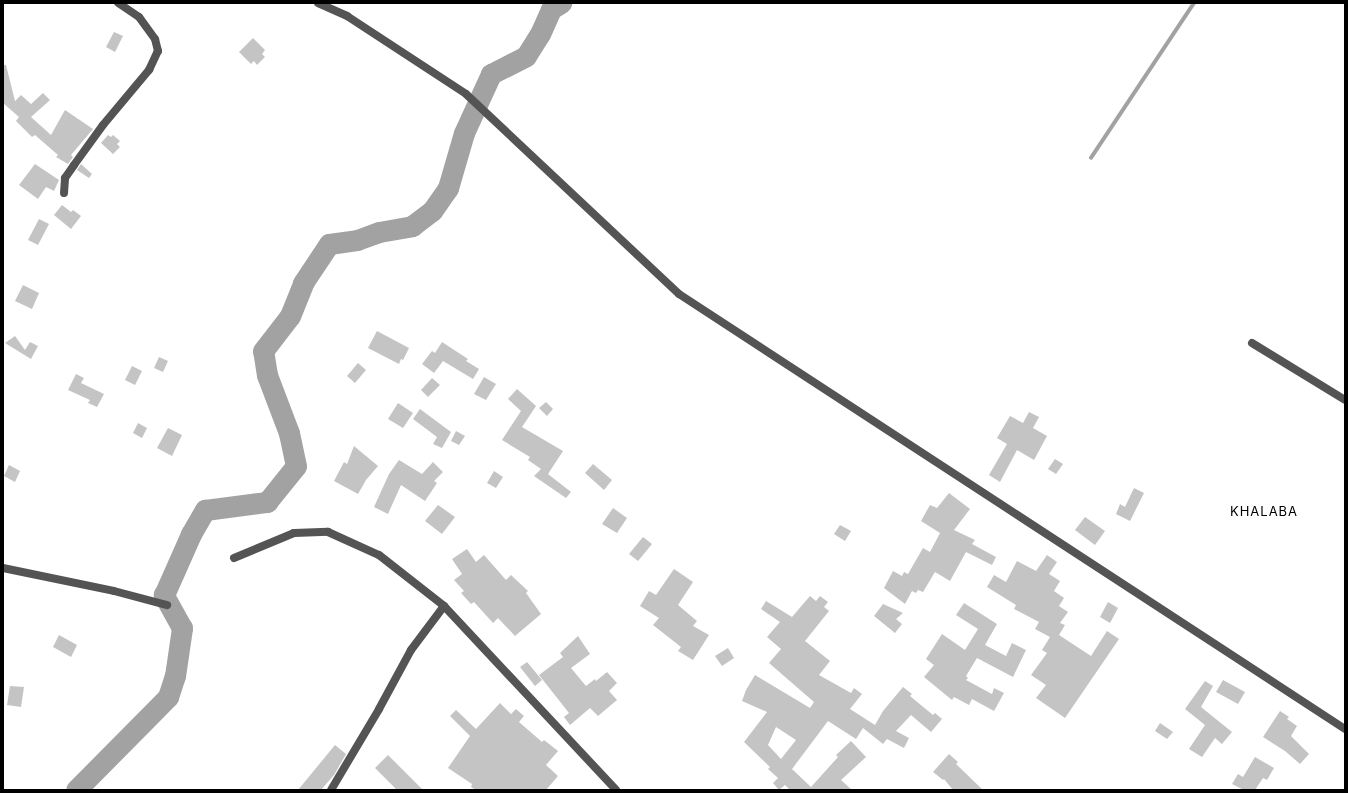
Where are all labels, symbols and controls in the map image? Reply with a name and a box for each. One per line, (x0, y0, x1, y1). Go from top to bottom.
district label: KHALABA (1230, 503, 1298, 519)

